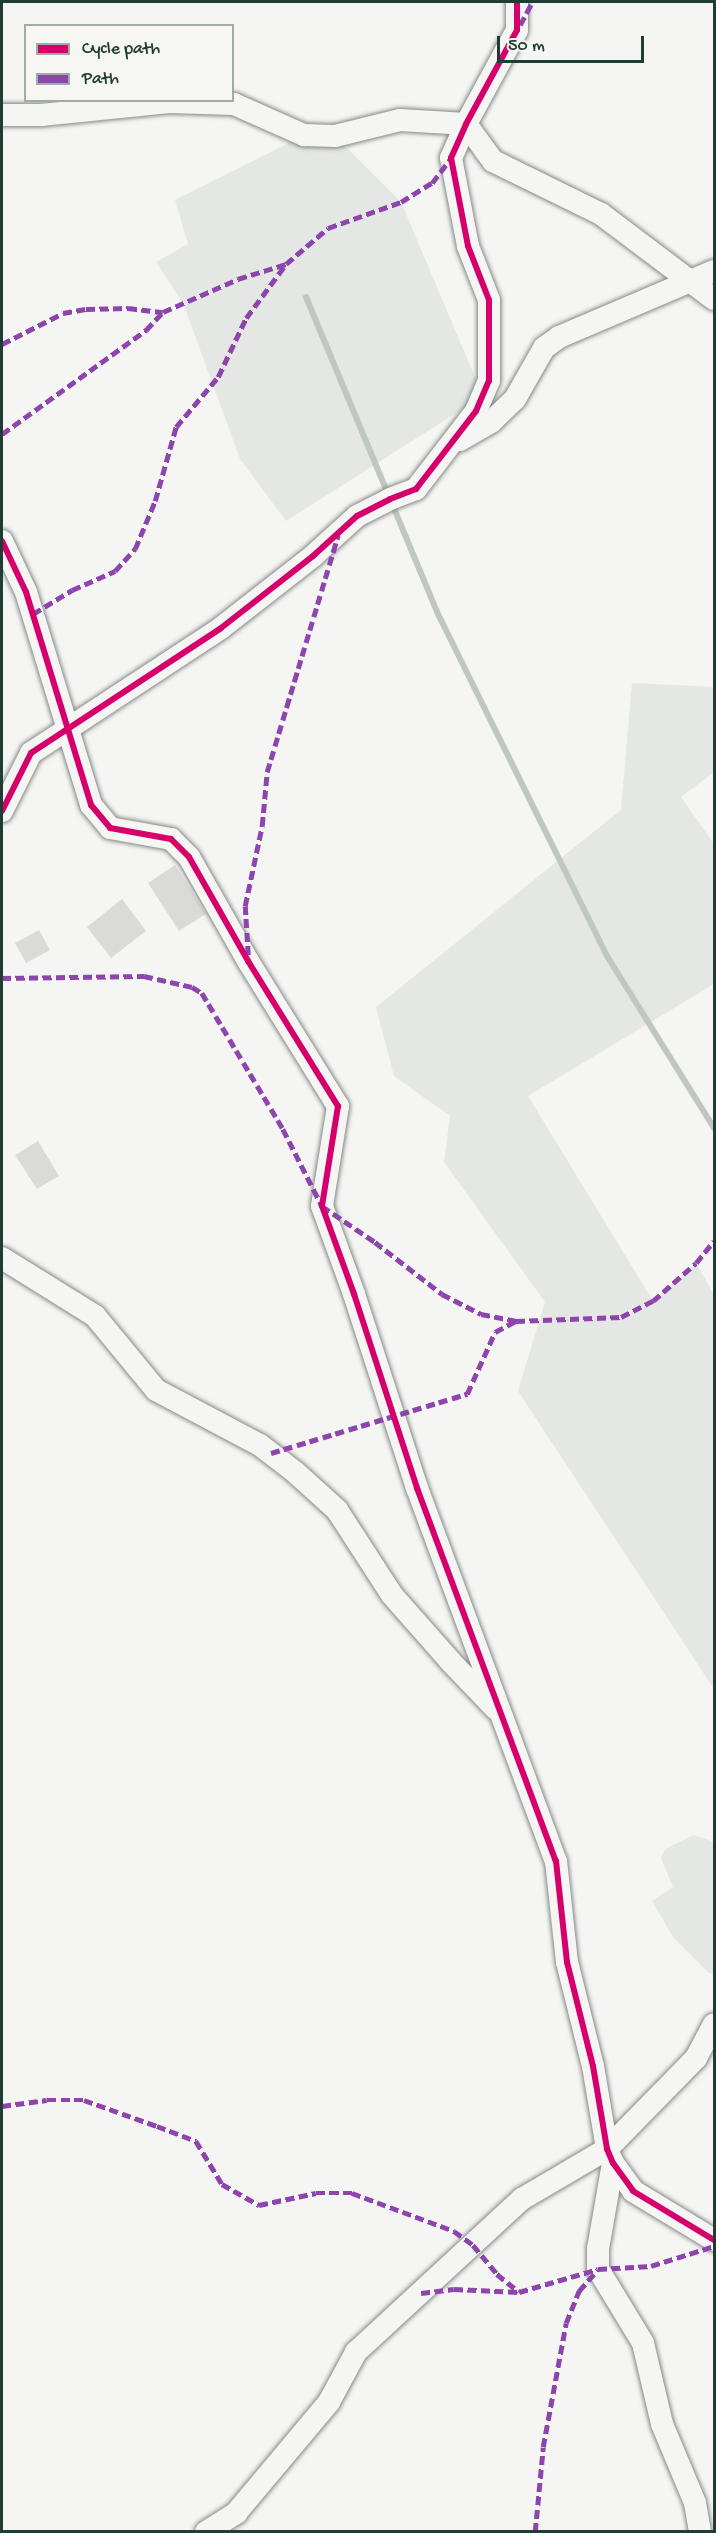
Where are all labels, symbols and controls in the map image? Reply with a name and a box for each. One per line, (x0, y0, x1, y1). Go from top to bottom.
legend (24, 24, 234, 102)
scale bar (500, 24, 647, 62)
text: 50 m (508, 36, 545, 57)
text: Cycle path (82, 39, 160, 60)
text: Path (82, 69, 119, 90)

